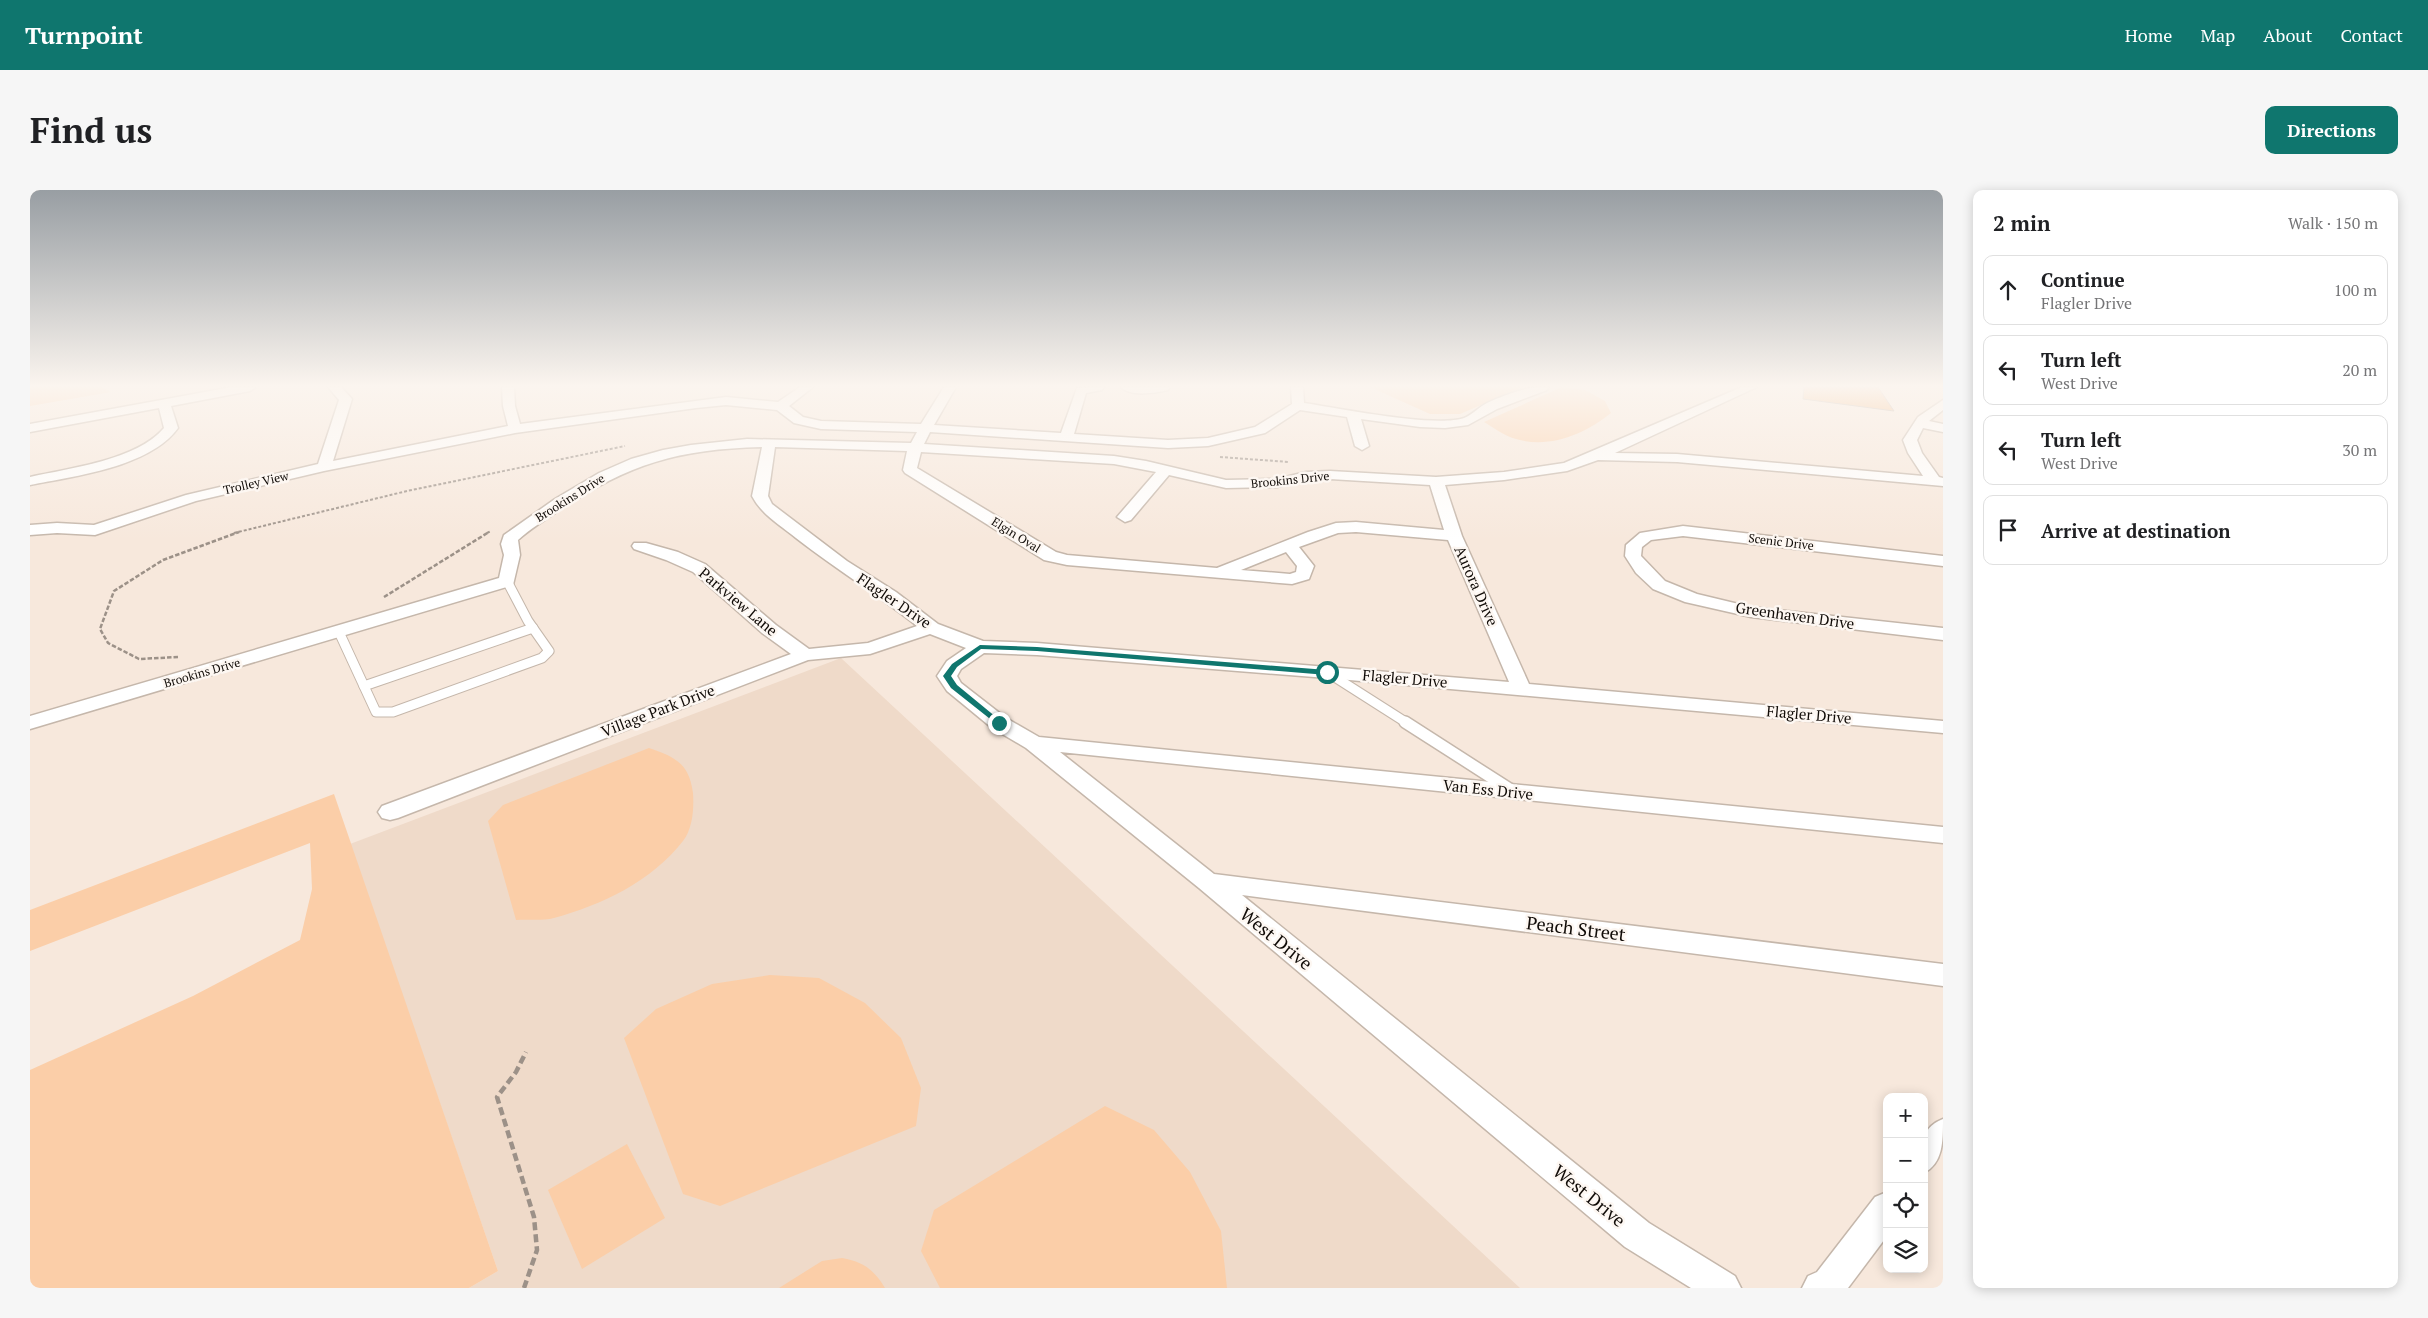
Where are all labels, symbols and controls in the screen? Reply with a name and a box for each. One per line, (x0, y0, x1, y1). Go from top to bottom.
text: Turnpoint (25, 19, 143, 51)
text: Home (2125, 23, 2172, 47)
text: Map (2200, 23, 2235, 47)
text: About (2263, 23, 2312, 47)
text: Contact (2340, 23, 2403, 47)
button: Directions (2265, 106, 2398, 154)
text: Find us (30, 107, 152, 153)
text: 2 min (1993, 209, 2050, 237)
text: Walk · 150 m (2288, 212, 2378, 234)
text: Continue (2041, 267, 2125, 292)
icon: ahead (1994, 276, 2022, 304)
text: 100 m (2334, 279, 2377, 301)
text: Flagler Drive (2041, 292, 2132, 314)
text: Turn left (2041, 347, 2122, 372)
icon: left (1994, 356, 2022, 384)
text: 20 m (2342, 359, 2377, 381)
text: West Drive (2041, 372, 2118, 394)
text: Turn left (2041, 427, 2122, 452)
icon: left (1994, 436, 2022, 464)
text: 30 m (2342, 439, 2377, 461)
text: West Drive (2041, 452, 2118, 474)
street label: Trolley View (222, 468, 290, 497)
street label: Brookins Drive (1250, 468, 1330, 491)
street label: Brookins Drive (532, 470, 607, 525)
street label: Elgin Oval (989, 514, 1044, 556)
icon: arrive (1994, 516, 2022, 544)
text: Arrive at destination (2041, 518, 2230, 543)
street label: Scenic Drive (1748, 530, 1815, 553)
street label: Aurora Drive (1450, 542, 1503, 629)
street label: Parkview Lane (695, 563, 782, 640)
street label: Flagler Drive (854, 568, 936, 632)
street label: Greenhaven Drive (1734, 597, 1856, 633)
street label: Brookins Drive (162, 654, 242, 691)
route start (1316, 661, 1339, 684)
street label: Flagler Drive (1362, 664, 1448, 692)
street label: Village Park Drive (598, 679, 717, 741)
street label: Flagler Drive (1766, 700, 1852, 728)
route end (988, 712, 1011, 735)
street label: Van Ess Drive (1442, 774, 1534, 804)
street label: West Drive (1235, 902, 1318, 975)
street label: Peach Street (1525, 910, 1627, 946)
map controls (1883, 1093, 1928, 1273)
button: + (1883, 1093, 1928, 1138)
button: − (1883, 1138, 1928, 1183)
street label: West Drive (1548, 1159, 1631, 1232)
button: locate (1883, 1183, 1928, 1228)
button: layers (1883, 1228, 1928, 1273)

